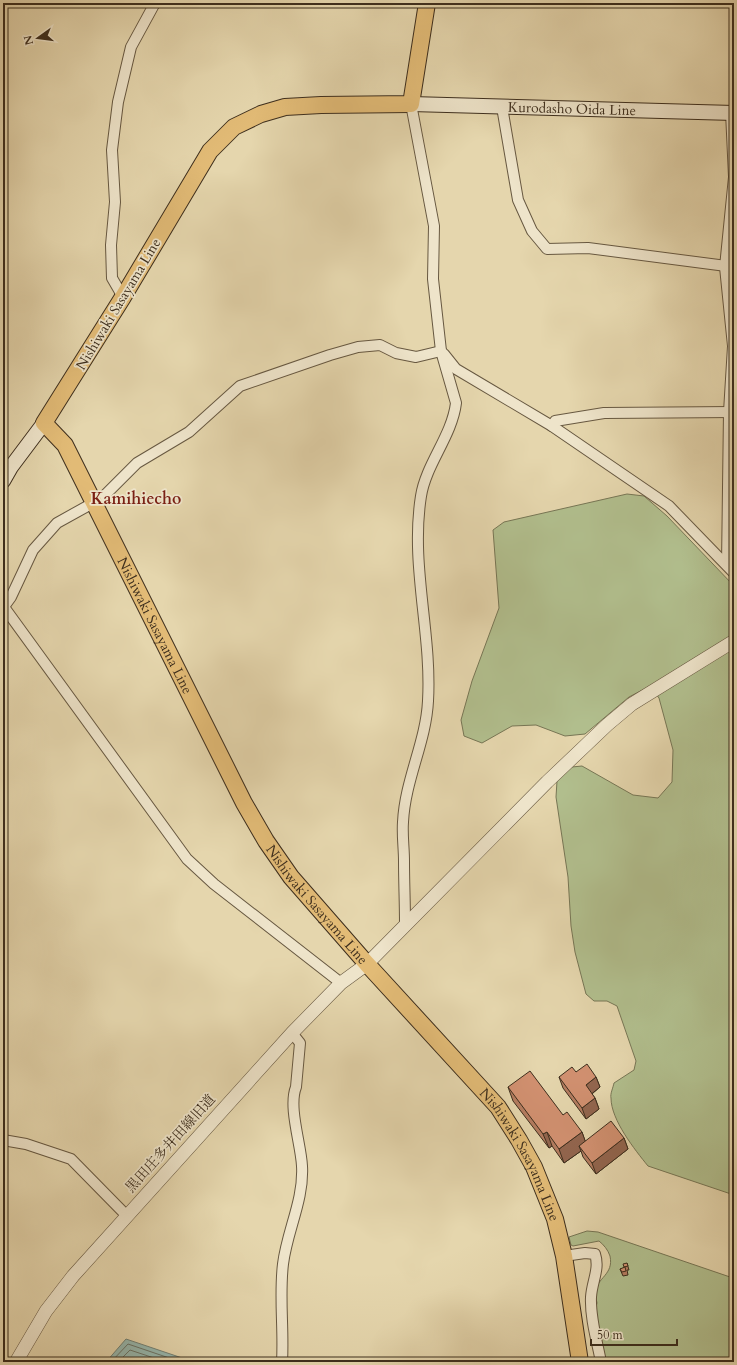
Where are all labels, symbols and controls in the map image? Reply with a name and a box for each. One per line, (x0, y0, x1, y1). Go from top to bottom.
north arrow (18, 18, 58, 58)
text: N (20, 33, 37, 47)
street label: Kurodasho Oida Line (508, 98, 636, 120)
street label: Nishiwaki Sasayama Line (72, 235, 165, 374)
district label: Kamihiecho (91, 488, 181, 510)
street label: Nishiwaki Sasayama Line (113, 554, 197, 697)
street label: Nishiwaki Sasayama Line (261, 841, 372, 969)
street label: Nishiwaki Sasayama Line (475, 1084, 564, 1224)
street label: 黒田庄多井田線旧道 (121, 1090, 220, 1197)
scale bar (591, 1321, 677, 1347)
text: 50 m (597, 1327, 624, 1343)

